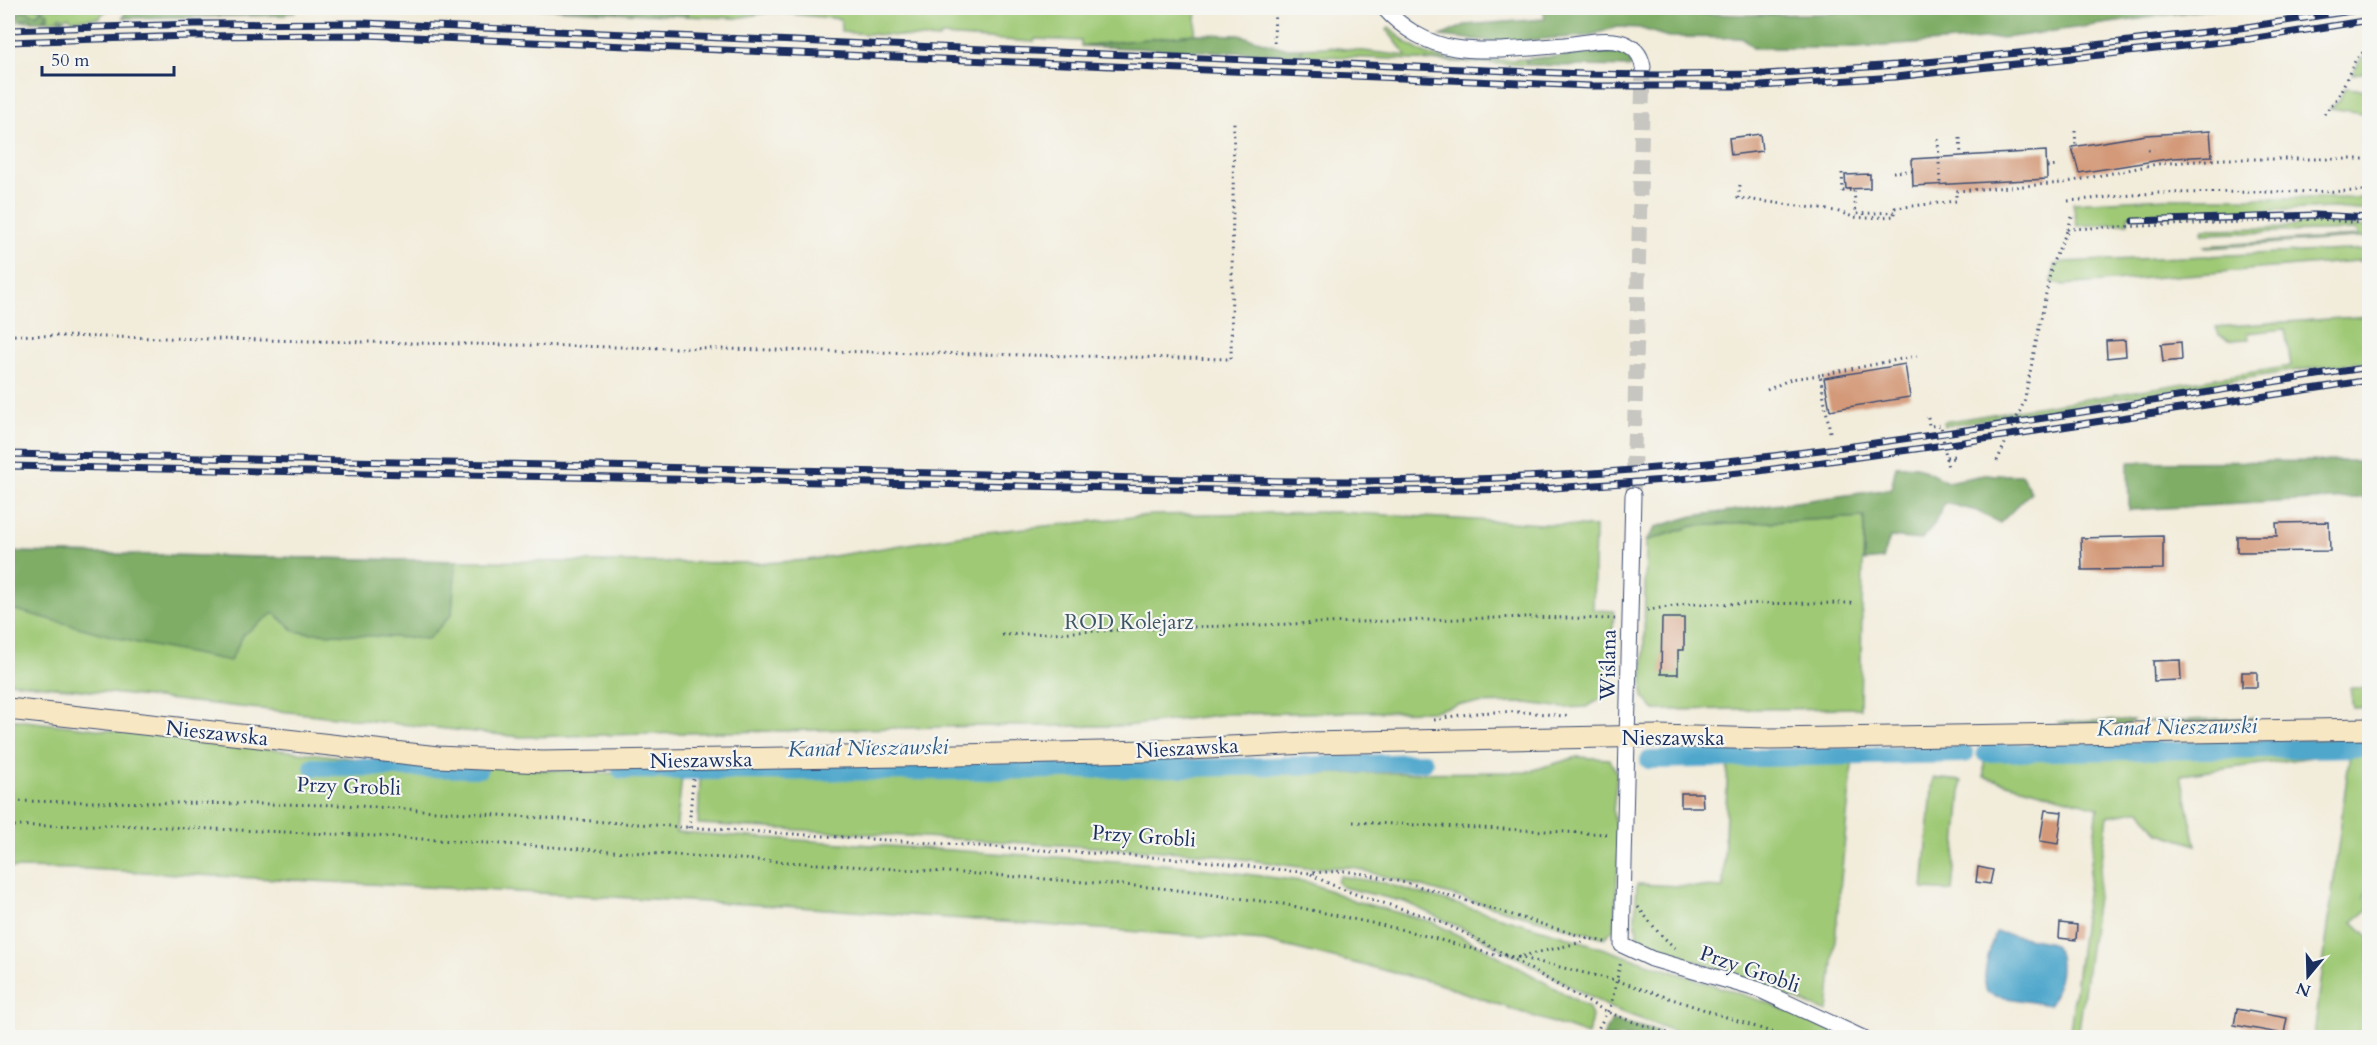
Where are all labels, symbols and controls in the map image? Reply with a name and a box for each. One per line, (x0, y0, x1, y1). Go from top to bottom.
scale bar (42, 39, 174, 77)
text: 50 m (51, 48, 90, 73)
park label: ROD Kolejarz (1064, 608, 1194, 637)
street label: Wiślana (1593, 629, 1624, 702)
water label: Kanał Nieszawski (2096, 711, 2259, 743)
street label: Nieszawska (164, 714, 270, 753)
street label: Nieszawska (1621, 724, 1725, 753)
street label: Nieszawska (1135, 731, 1239, 766)
water label: Kanał Nieszawski (787, 732, 950, 764)
street label: Nieszawska (649, 745, 753, 776)
street label: Przy Grobli (296, 770, 402, 803)
street label: Przy Grobli (1091, 818, 1197, 855)
street label: Przy Grobli (1696, 939, 1804, 1000)
north arrow (2278, 946, 2338, 1006)
text: N (2293, 977, 2314, 1002)

